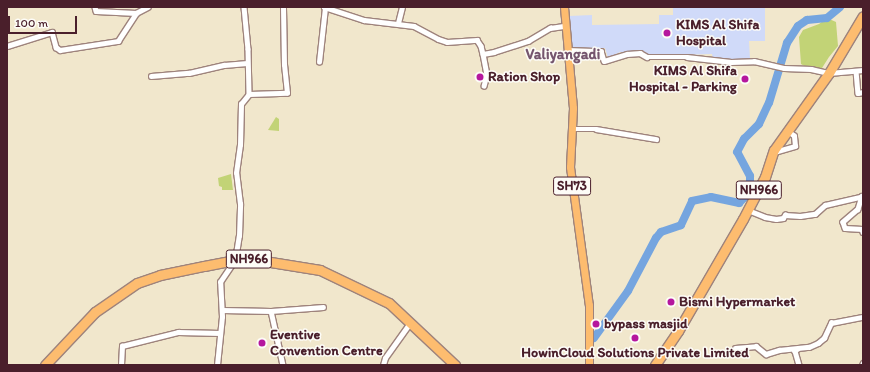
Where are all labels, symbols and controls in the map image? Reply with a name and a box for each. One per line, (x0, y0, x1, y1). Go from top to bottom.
scale bar (10, 8, 79, 34)
text: 100 m (15, 16, 48, 30)
place label: KIMS Al Shifa Hospital (676, 17, 760, 50)
marker: KIMS Al Shifa Hospital (661, 27, 673, 39)
district label: Valiyangadi (526, 46, 600, 64)
place label: KIMS Al Shifa Hospital - Parking (629, 63, 737, 96)
place label: Ration Shop (488, 69, 560, 85)
marker: Ration Shop (475, 72, 485, 82)
marker: KIMS Al Shifa Hospital - Parking (740, 74, 750, 84)
road number: SH73 (553, 175, 591, 197)
road number: NH966 (735, 179, 783, 201)
road number: NH966 (225, 248, 273, 270)
place label: Bismi Hypermarket (679, 294, 794, 310)
marker: Bismi Hypermarket (666, 297, 676, 307)
place label: bypass masjid (604, 316, 688, 332)
marker: bypass masjid (591, 319, 601, 329)
place label: Eventive Convention Centre (270, 327, 383, 360)
marker: HowinCloud Solutions Private Limited (630, 333, 640, 343)
marker: Eventive Convention Centre (257, 338, 267, 348)
place label: HowinCloud Solutions Private Limited (521, 345, 749, 361)

